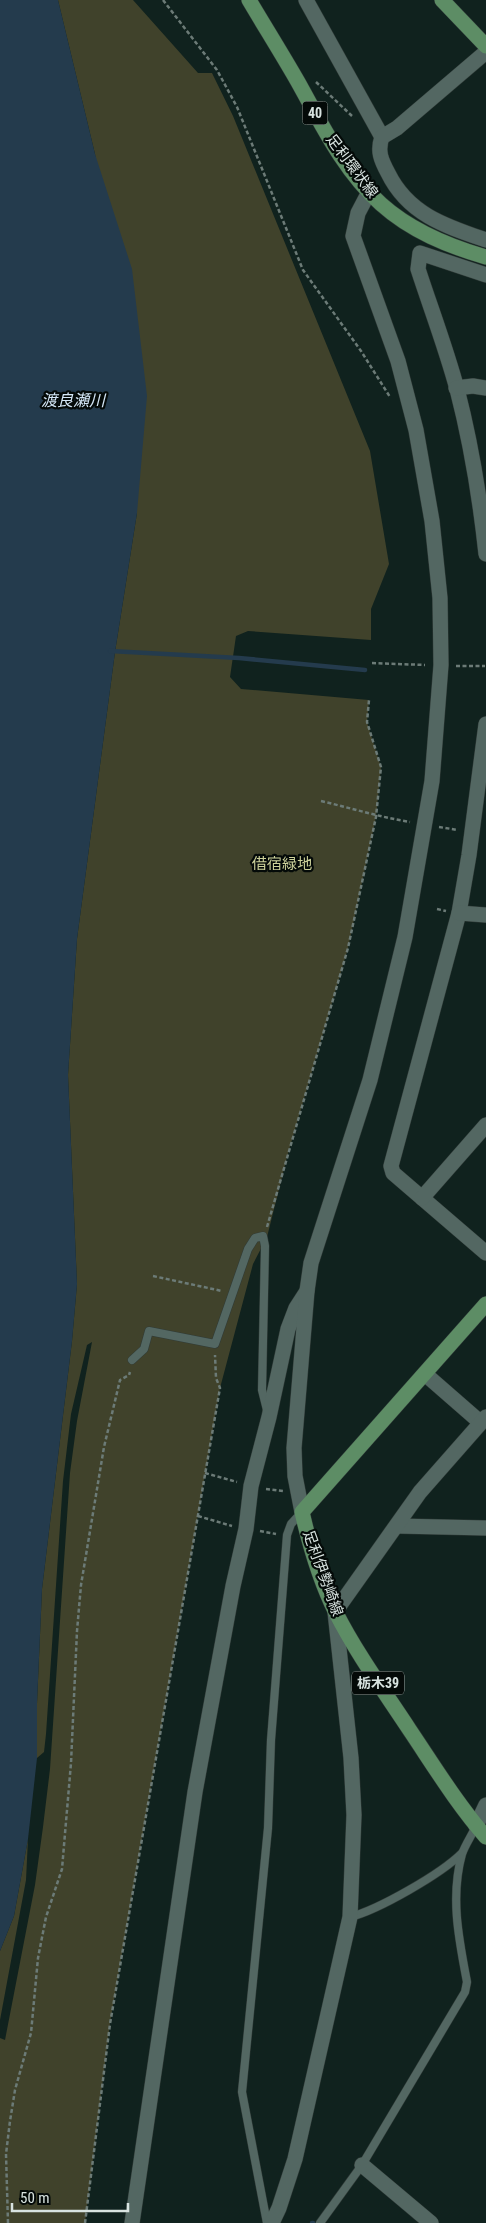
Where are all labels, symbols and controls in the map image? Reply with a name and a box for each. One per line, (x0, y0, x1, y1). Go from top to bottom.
road number: 40 (302, 102, 328, 125)
street label: 足利環状線 (322, 131, 382, 201)
water label: 渡良瀬川 (41, 391, 107, 410)
park label: 借宿緑地 (252, 855, 312, 873)
street label: 足利伊勢崎線 (299, 1528, 347, 1618)
road number: 栃木39 (352, 1672, 404, 1695)
scale bar (12, 2180, 129, 2212)
text: 50 m (20, 2189, 50, 2207)

